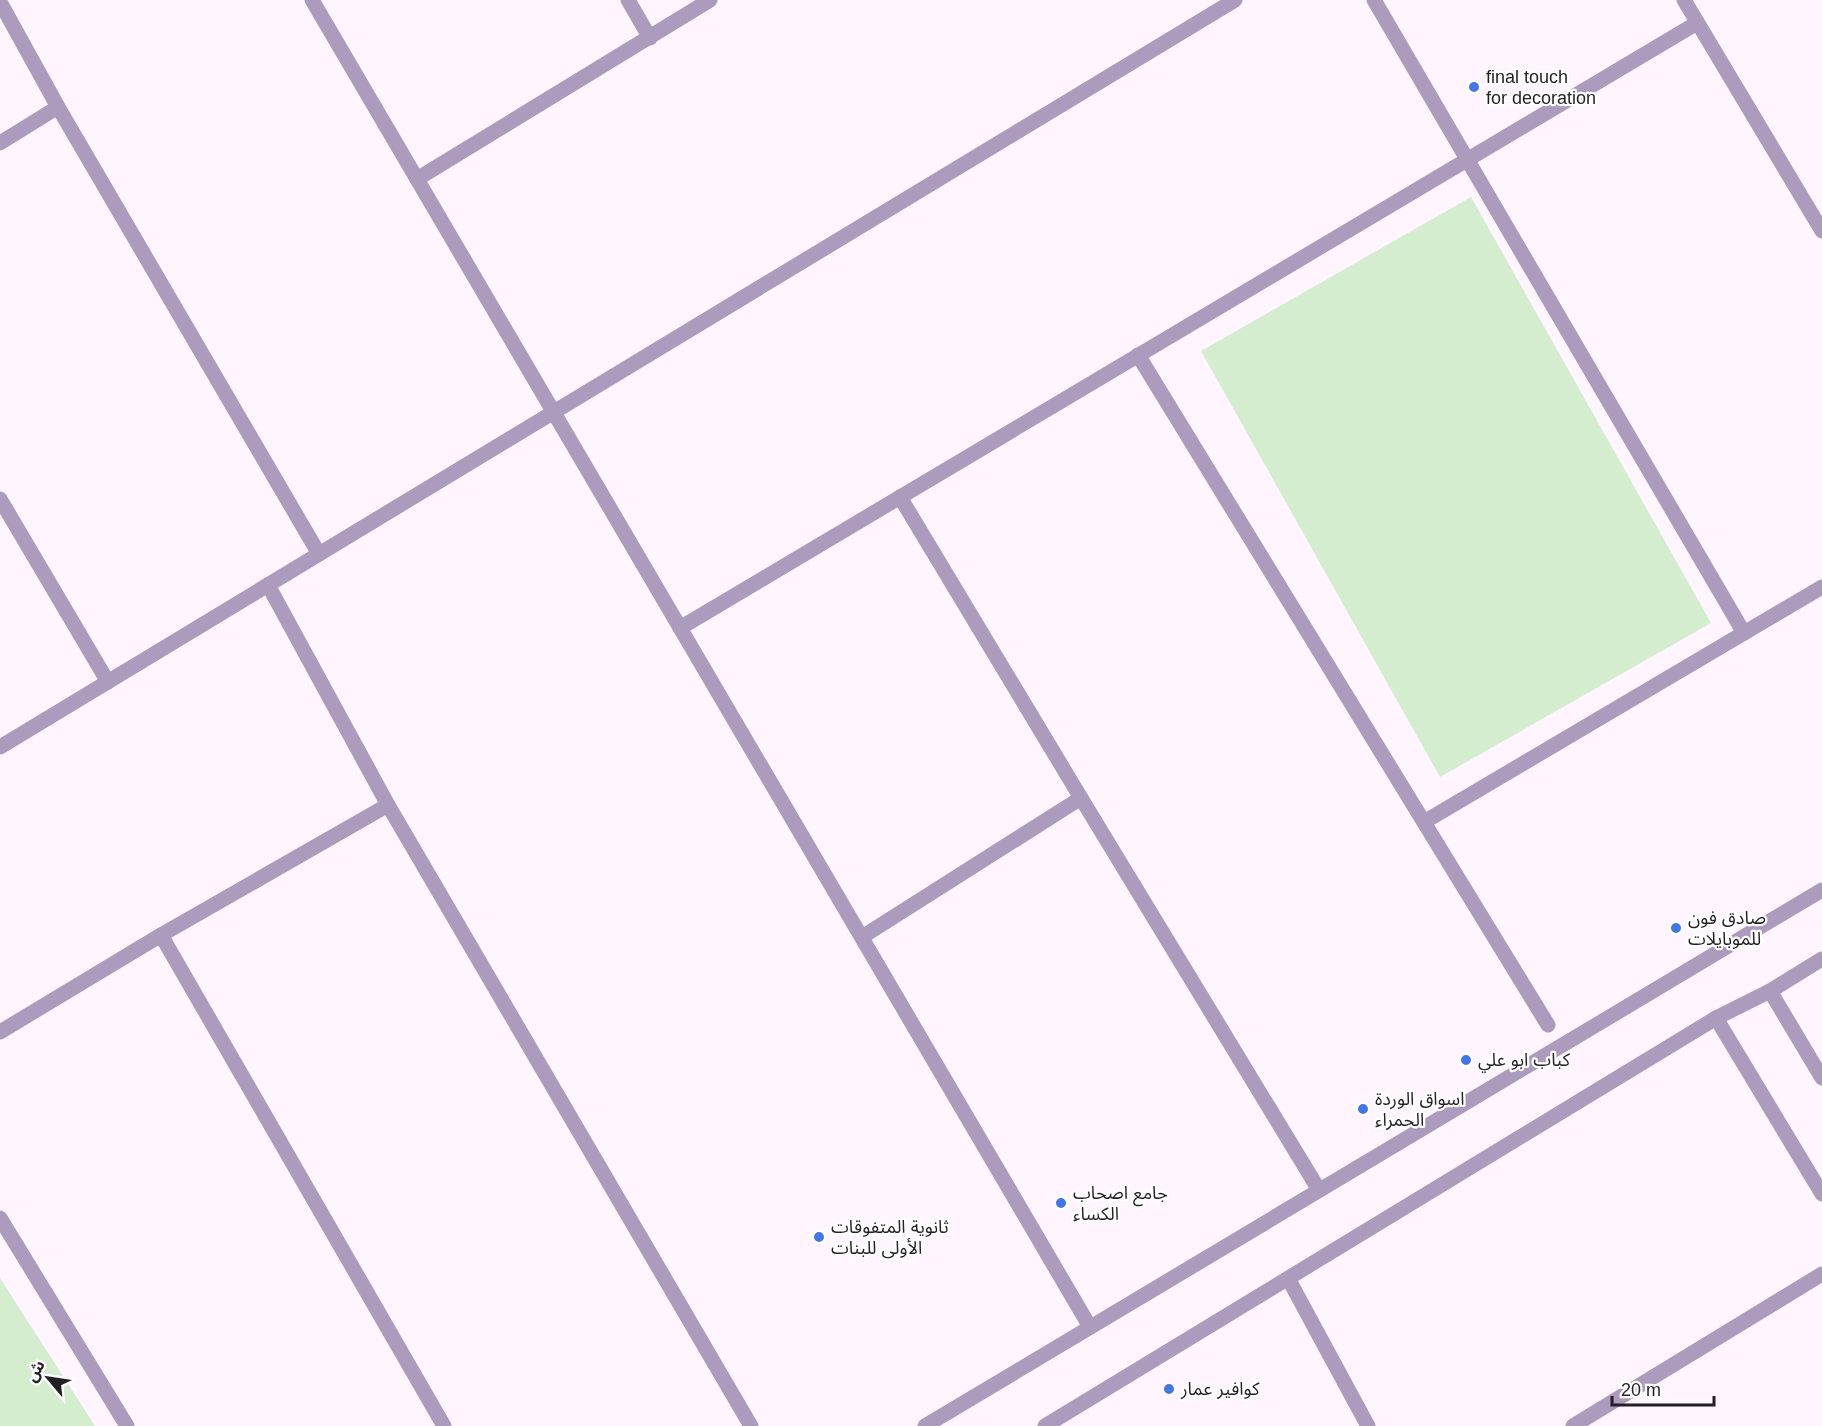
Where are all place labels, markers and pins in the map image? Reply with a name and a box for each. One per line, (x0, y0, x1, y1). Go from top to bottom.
place label: final touch for decoration (1486, 67, 1596, 108)
marker: final touch for decoration (1467, 80, 1481, 94)
place label: صادق فون للموبايلات (1688, 908, 1766, 950)
marker: صادق فون للموبايلات (1669, 921, 1683, 935)
place label: كباب ابو علي (1478, 1050, 1571, 1073)
marker: كباب ابو علي (1459, 1053, 1473, 1067)
place label: اسواق الوردة الحمراء (1375, 1089, 1465, 1131)
marker: اسواق الوردة الحمراء (1356, 1102, 1370, 1116)
place label: جامع اصحاب الكساء (1073, 1183, 1168, 1224)
marker: جامع اصحاب الكساء (1054, 1196, 1068, 1210)
place label: ثانوية المتفوقات الأولى للبنات (831, 1217, 949, 1259)
marker: ثانوية المتفوقات الأولى للبنات (812, 1230, 826, 1244)
place label: كوافير عمار (1180, 1379, 1260, 1400)
marker: كوافير عمار (1162, 1382, 1176, 1396)

